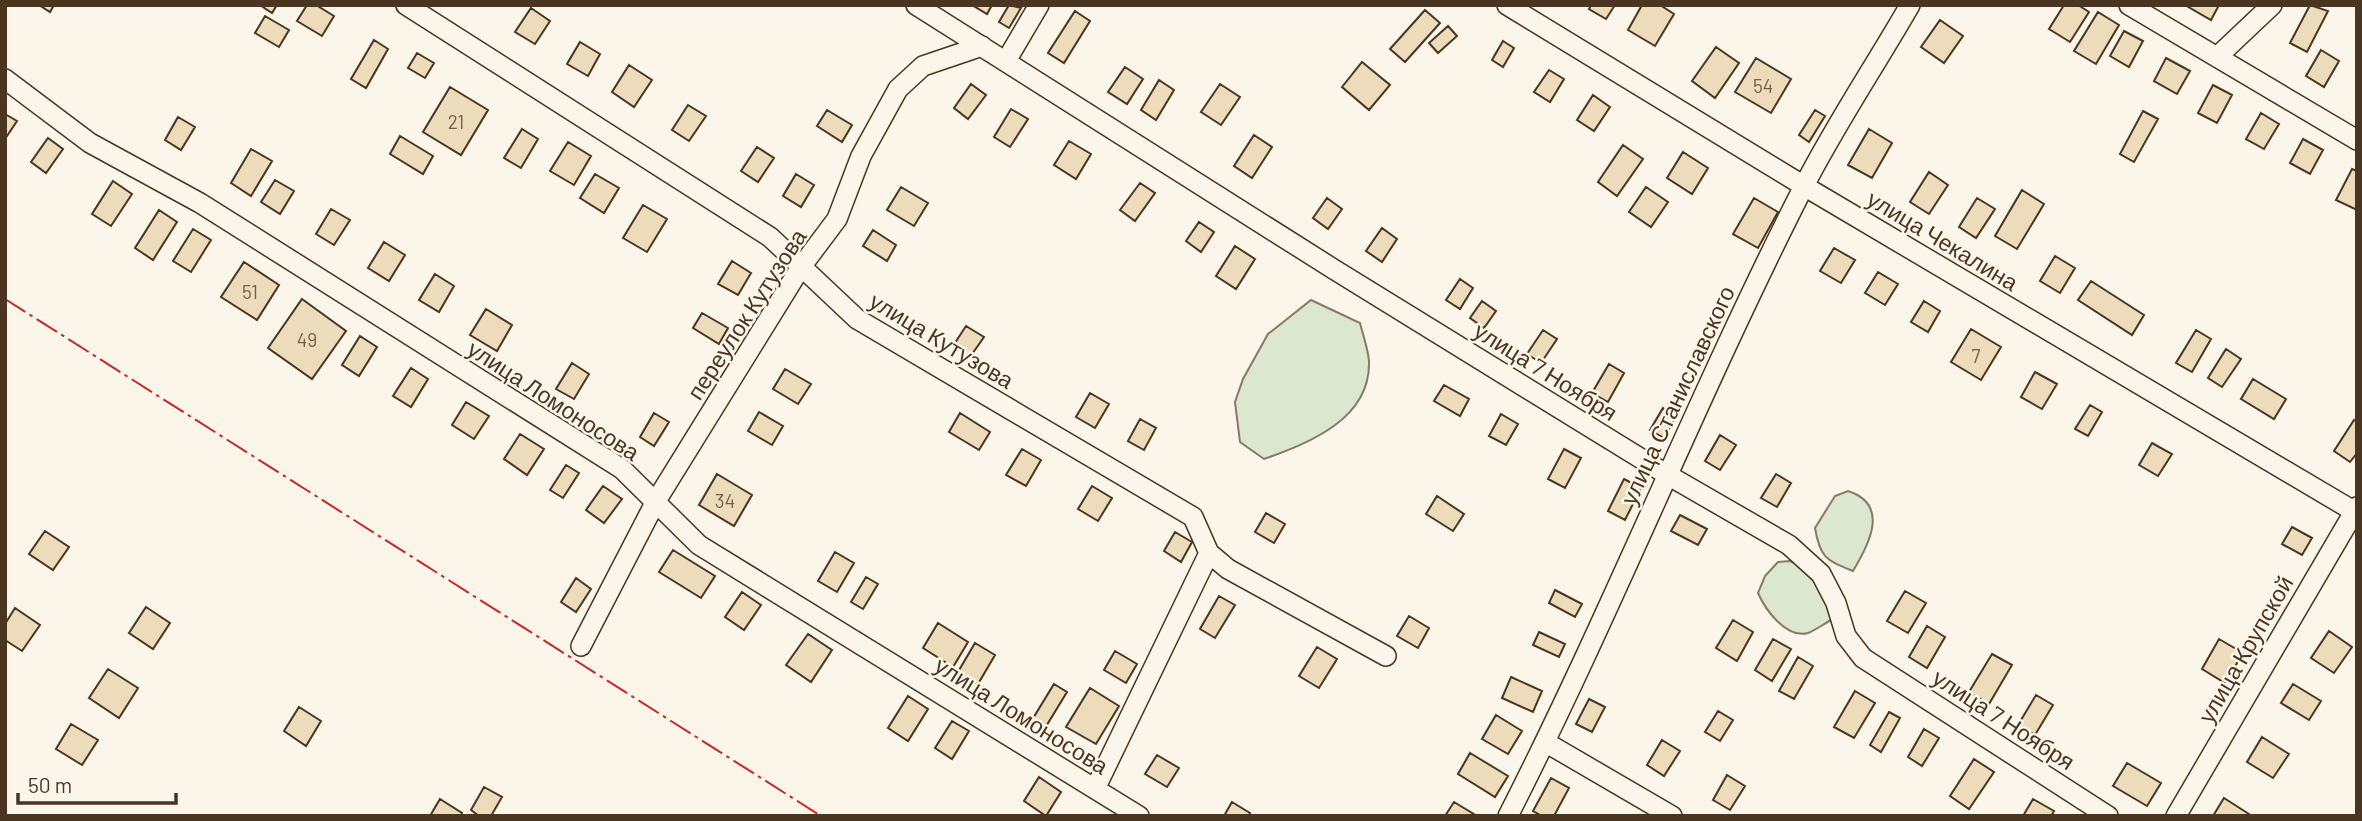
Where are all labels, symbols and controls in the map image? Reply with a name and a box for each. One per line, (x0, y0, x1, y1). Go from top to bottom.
house number: 54 (1753, 74, 1773, 97)
house number: 21 (448, 110, 464, 133)
street label: улица Чекалина (1862, 184, 2024, 296)
street label: переулок Кутузова (680, 223, 812, 405)
house number: 51 (242, 280, 258, 303)
street label: улица Станиславского (1614, 281, 1740, 509)
street label: улица Кутузова (865, 286, 1019, 394)
street label: улица 7 Ноября (1469, 316, 1623, 426)
house number: 49 (297, 328, 317, 351)
street label: улица Ломоносова (463, 334, 645, 466)
house number: 7 (1972, 344, 1981, 367)
house number: 34 (715, 489, 735, 512)
street label: улица Крупской (2192, 570, 2298, 728)
street label: улица Ломоносова (930, 650, 1114, 780)
street label: улица 7 Ноября (1928, 663, 2080, 775)
scale bar (18, 762, 175, 806)
text: 50 m (28, 772, 72, 797)

